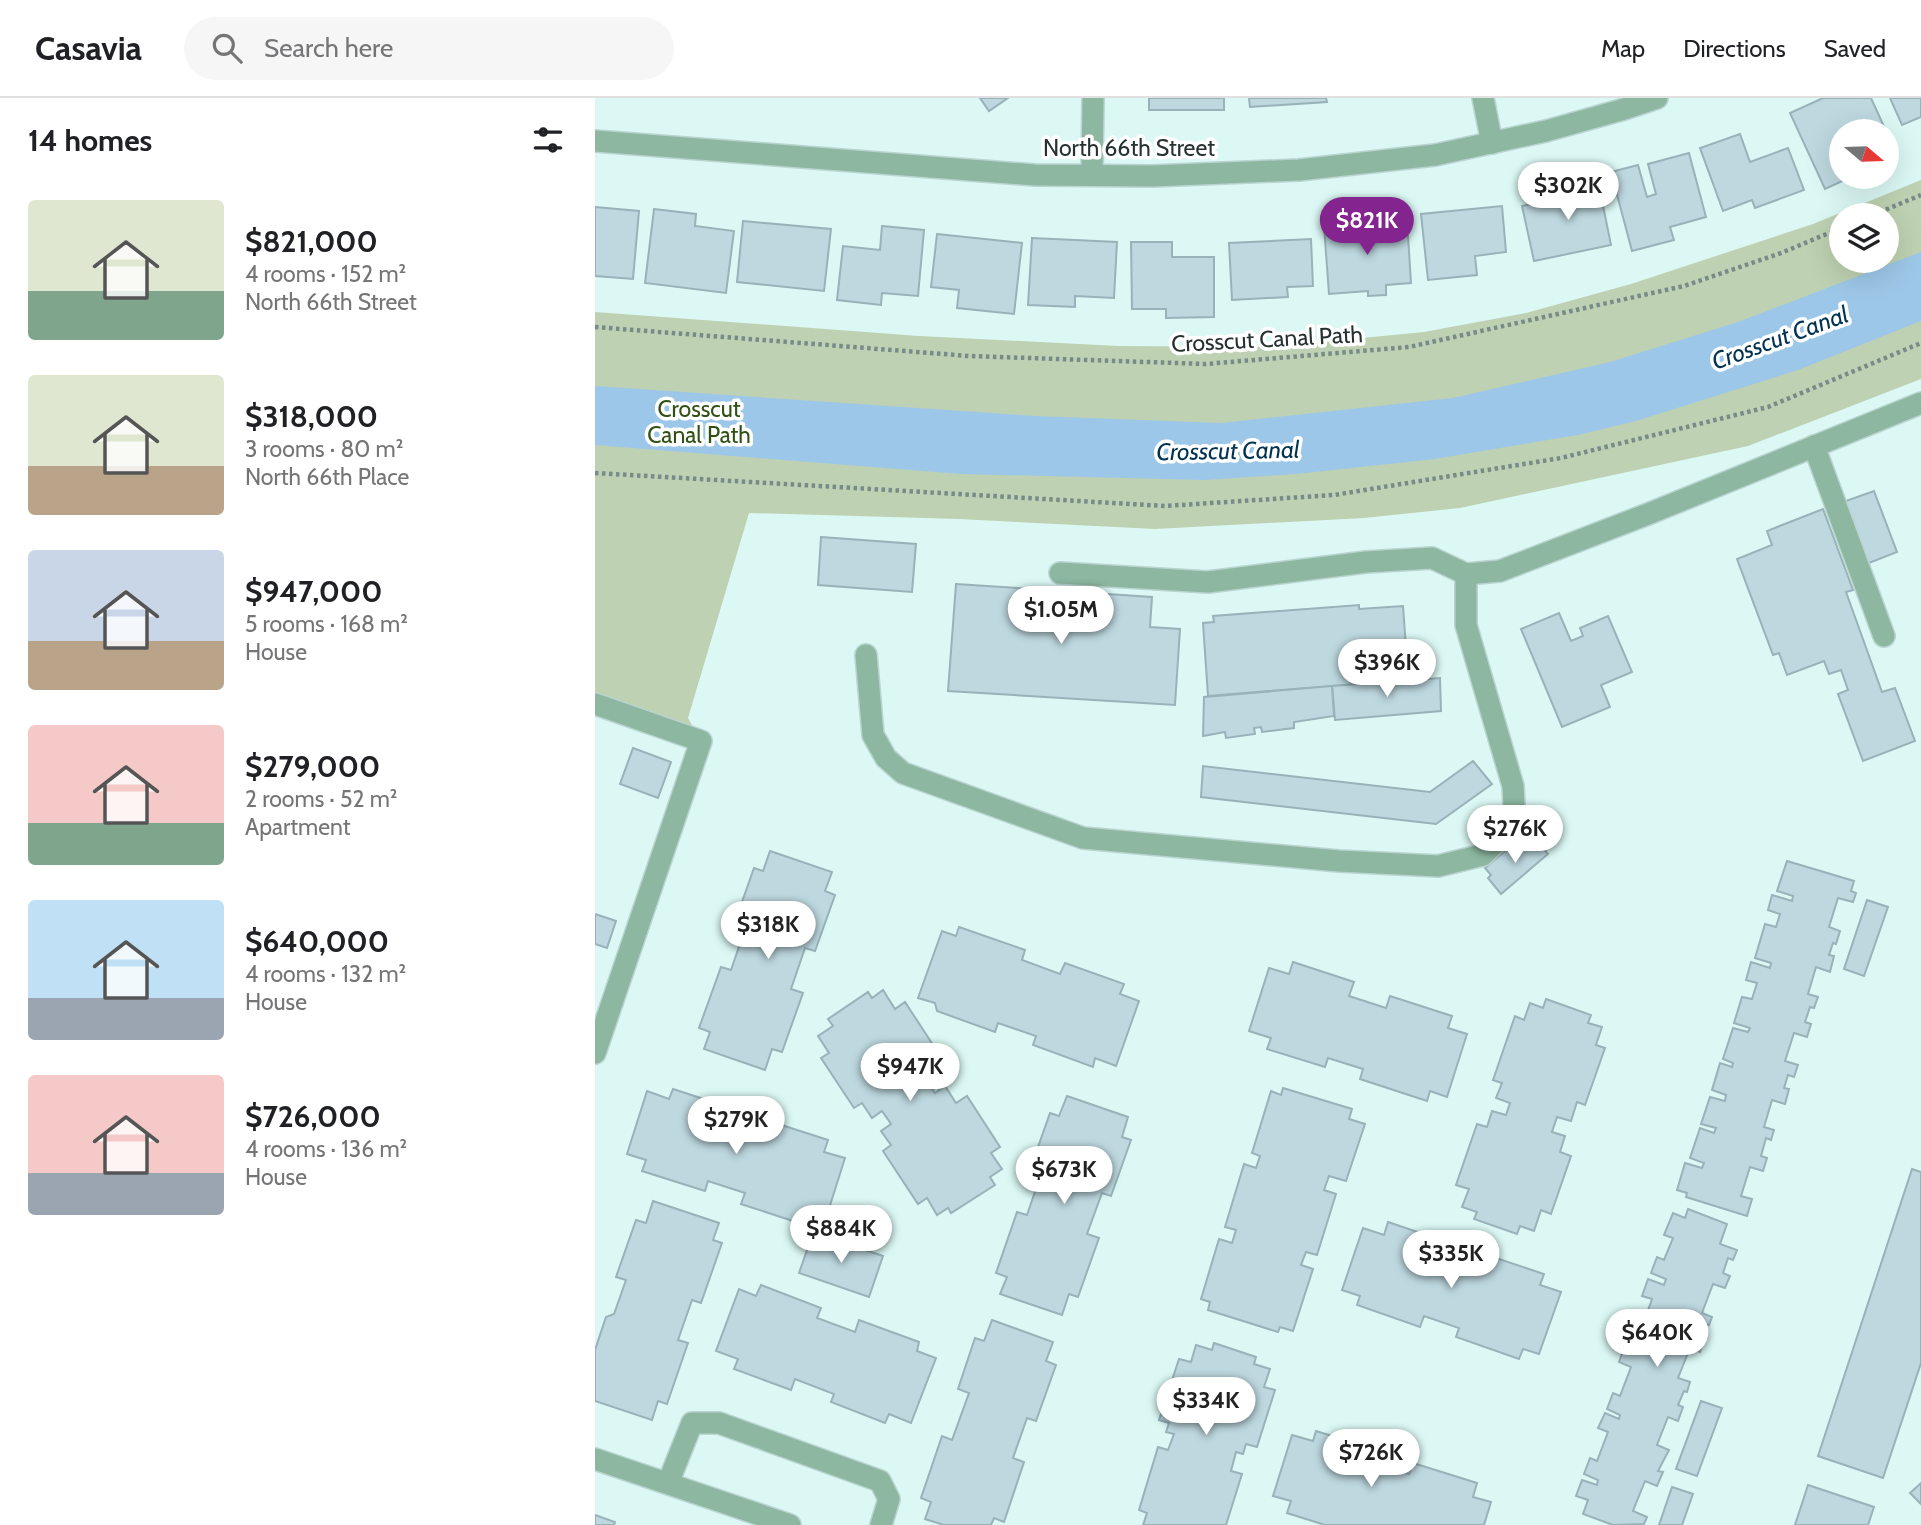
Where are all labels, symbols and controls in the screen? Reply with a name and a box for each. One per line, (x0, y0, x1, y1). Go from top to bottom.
search box (184, 17, 674, 80)
text: Casavia (35, 28, 142, 68)
icon: search (208, 29, 246, 67)
text: Search here (264, 32, 393, 64)
text: Map (1601, 34, 1645, 63)
text: Directions (1683, 34, 1786, 63)
text: Saved (1824, 34, 1886, 63)
north arrow (1829, 119, 1899, 189)
map controls (1829, 119, 1899, 273)
icon: filters (529, 121, 567, 159)
text: 14 homes (28, 122, 152, 159)
street label: North 66th Street (1043, 134, 1215, 162)
pin: $302K (1519, 162, 1617, 222)
text: $302K (1534, 171, 1602, 199)
pin: $821K (1318, 198, 1416, 257)
button: layers (1829, 203, 1899, 273)
text: $821K (1336, 206, 1398, 234)
text: $821,000 (245, 223, 378, 260)
icon: home (84, 228, 168, 312)
text: 4 rooms · 152 m² (245, 260, 406, 288)
text: North 66th Street (245, 288, 417, 316)
water label: Crosscut Canal (1708, 299, 1852, 376)
street label: Crosscut Canal Path (1171, 320, 1363, 358)
park label: Crosscut Canal Path (647, 395, 751, 449)
text: $318,000 (245, 398, 378, 435)
icon: home (84, 403, 168, 487)
text: 3 rooms · 80 m² (245, 435, 403, 463)
water label: Crosscut Canal (1156, 435, 1300, 466)
text: North 66th Place (245, 463, 409, 491)
text: $947,000 (245, 573, 382, 610)
icon: home (84, 578, 168, 662)
pin: $1.05M (1004, 587, 1118, 646)
text: $1.05M (1024, 595, 1098, 623)
text: 5 rooms · 168 m² (245, 610, 408, 638)
text: House (245, 638, 307, 666)
pin: $396K (1338, 640, 1436, 699)
text: $396K (1354, 648, 1420, 676)
text: $279,000 (245, 748, 380, 785)
icon: home (84, 753, 168, 837)
text: 2 rooms · 52 m² (245, 785, 398, 813)
pin: $276K (1466, 806, 1564, 865)
text: Apartment (245, 813, 350, 841)
text: $276K (1483, 814, 1547, 842)
pin: $318K (719, 902, 817, 961)
text: $318K (737, 910, 799, 938)
text: $640,000 (245, 923, 389, 960)
icon: home (84, 928, 168, 1012)
text: 4 rooms · 132 m² (245, 960, 406, 988)
text: House (245, 988, 307, 1016)
pin: $947K (861, 1044, 959, 1103)
text: $947K (877, 1052, 943, 1080)
pin: $279K (687, 1096, 785, 1156)
text: $726,000 (245, 1098, 381, 1135)
icon: home (84, 1103, 168, 1187)
text: $279K (704, 1105, 768, 1133)
text: 4 rooms · 136 m² (245, 1135, 407, 1163)
pin: $673K (1015, 1146, 1113, 1206)
text: $673K (1032, 1155, 1096, 1183)
text: House (245, 1163, 307, 1191)
pin: $884K (792, 1206, 890, 1265)
text: $884K (806, 1214, 876, 1242)
pin: $335K (1402, 1230, 1500, 1290)
text: $335K (1419, 1239, 1483, 1267)
pin: $640K (1608, 1310, 1706, 1369)
text: $640K (1621, 1318, 1693, 1346)
pin: $334K (1157, 1378, 1255, 1437)
text: $334K (1173, 1386, 1239, 1414)
pin: $726K (1322, 1430, 1420, 1489)
text: $726K (1339, 1438, 1403, 1466)

